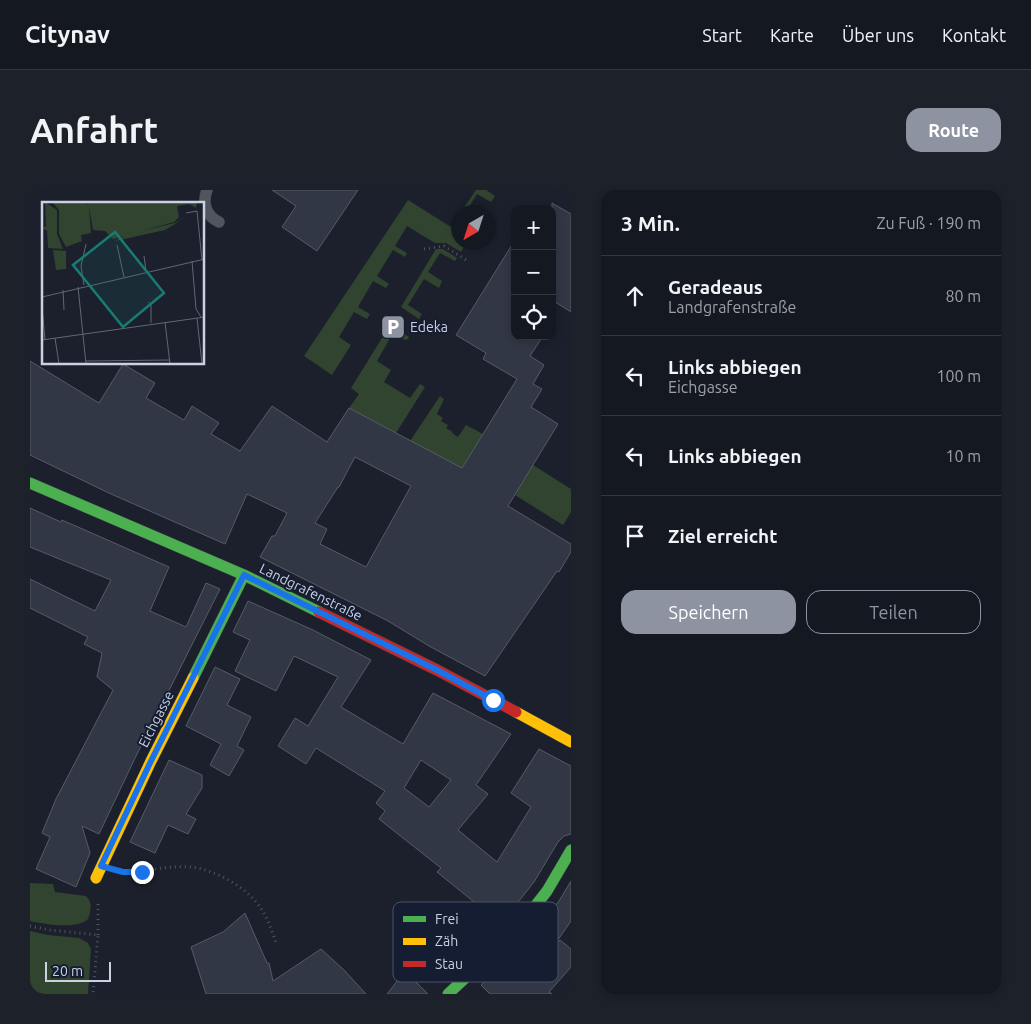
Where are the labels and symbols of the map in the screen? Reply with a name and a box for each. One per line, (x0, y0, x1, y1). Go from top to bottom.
inset map (42, 202, 205, 365)
north arrow (451, 205, 496, 250)
parking icon: Edeka (380, 314, 406, 340)
place label: Edeka (410, 319, 448, 335)
street label: Landgrafenstraße (257, 560, 365, 624)
street label: Eichgasse (135, 688, 177, 750)
route start (482, 689, 505, 712)
route end (131, 861, 154, 884)
legend (393, 902, 558, 982)
text: Frei (435, 911, 459, 927)
text: Zäh (435, 933, 458, 949)
text: Stau (435, 956, 463, 972)
scale bar (45, 959, 111, 982)

